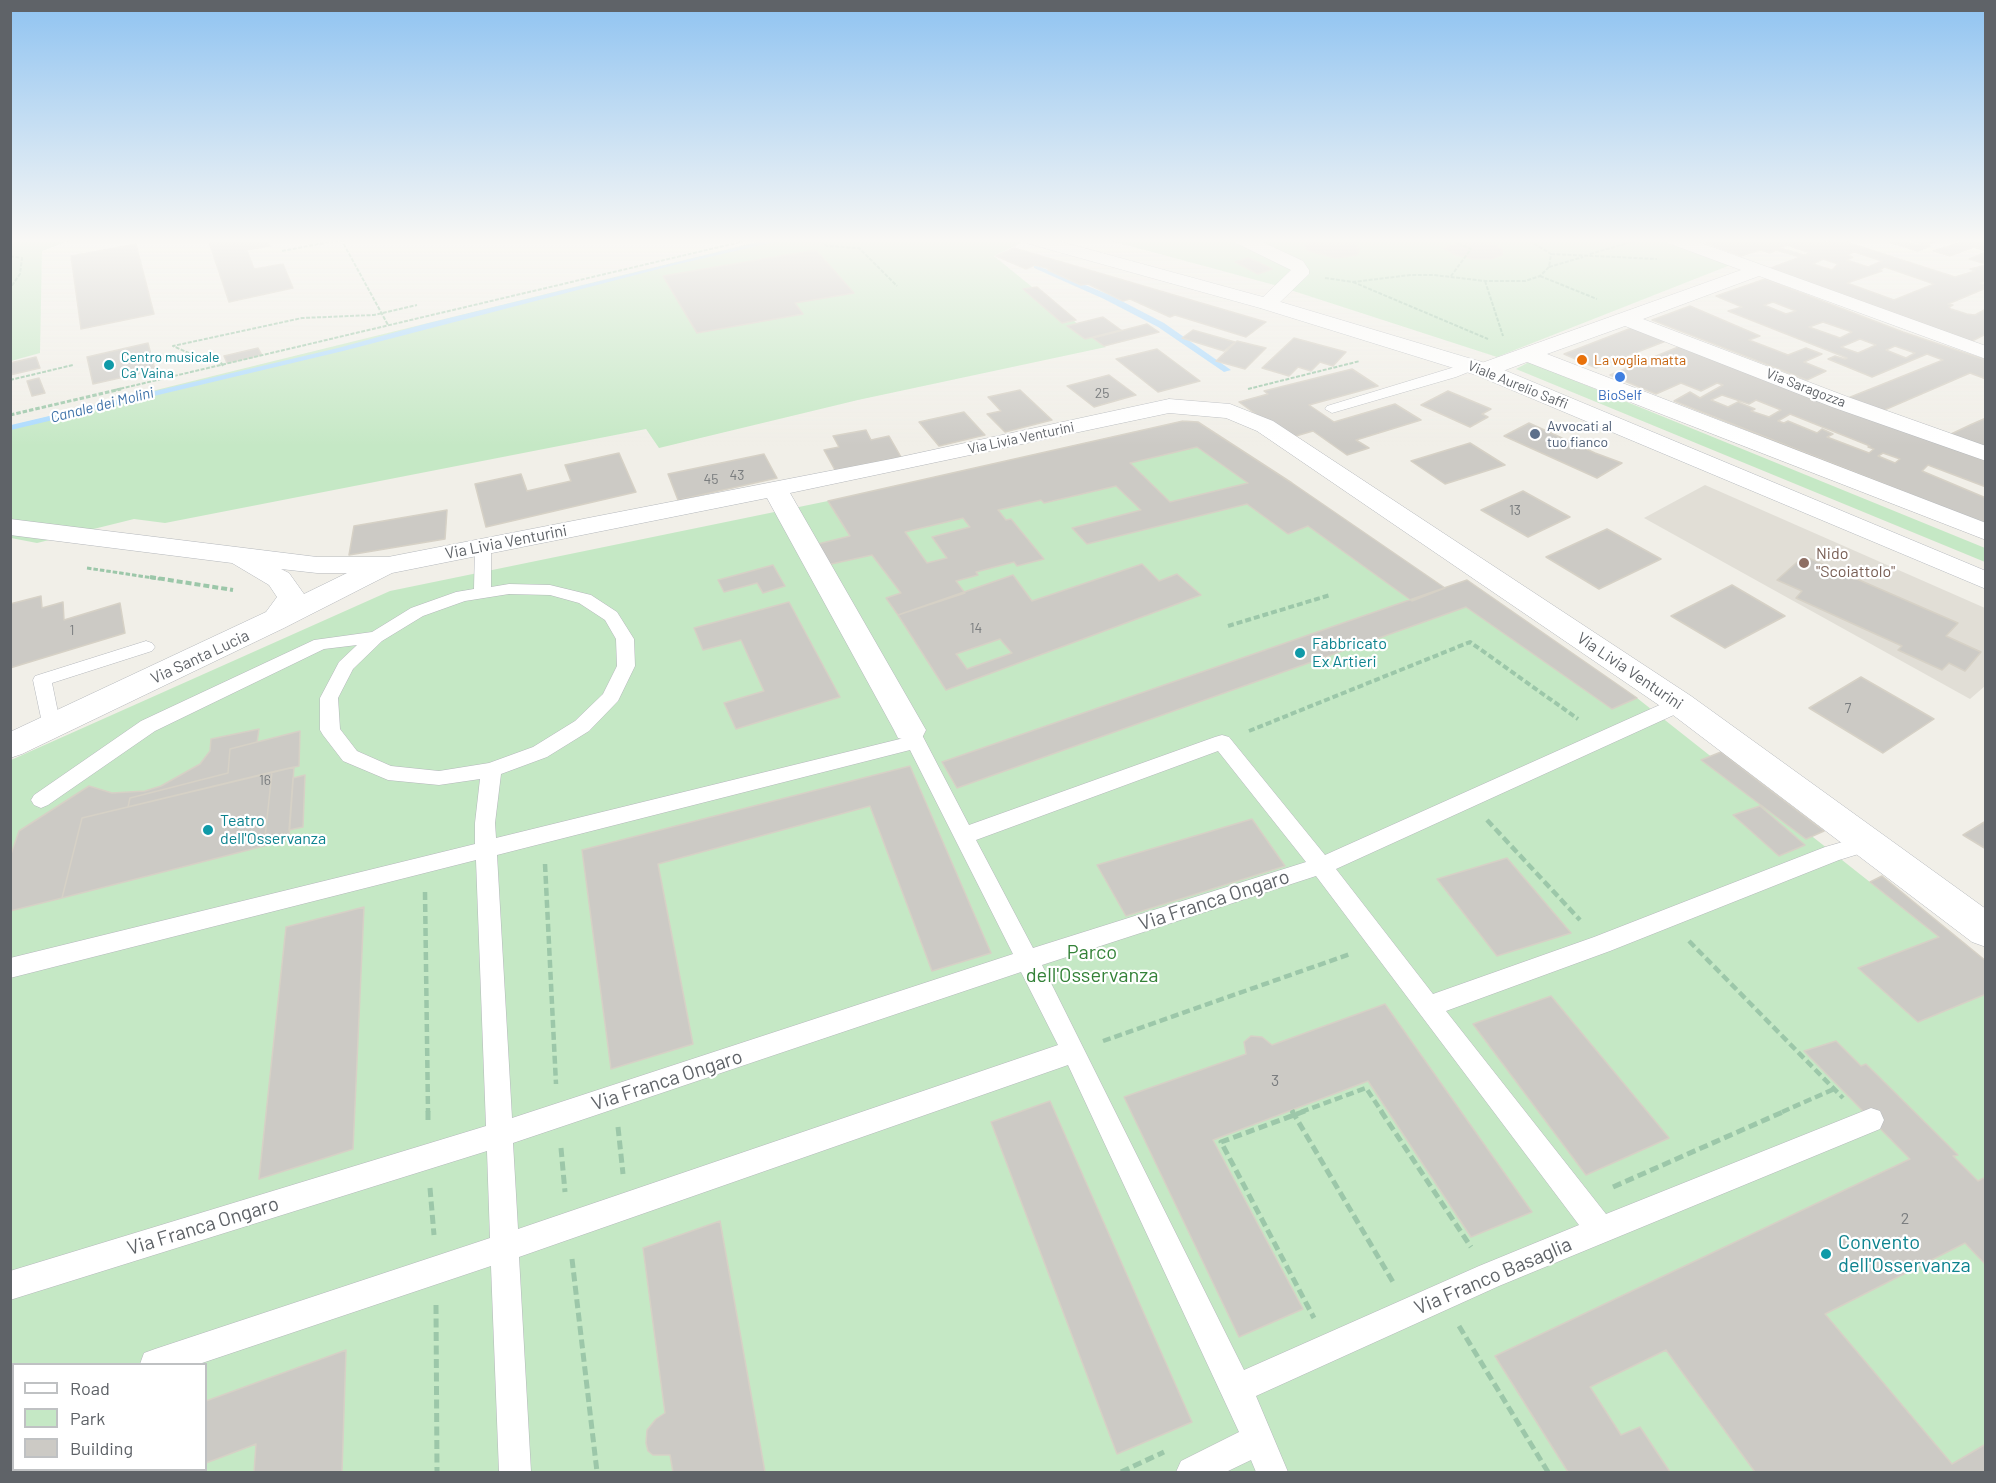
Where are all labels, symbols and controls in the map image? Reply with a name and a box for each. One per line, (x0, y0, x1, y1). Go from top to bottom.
place label: Centro musicale Ca' Vaina (121, 349, 220, 382)
place label: La voglia matta (1594, 352, 1686, 368)
marker: La voglia matta (1575, 353, 1589, 367)
street label: Viale Aurelio Saffi (1465, 357, 1571, 413)
marker: Centro musicale Ca' Vaina (102, 358, 116, 372)
street label: Via Saragozza (1764, 365, 1848, 411)
marker: BioSelf (1613, 370, 1627, 384)
water label: Canale dei Molini (49, 383, 155, 427)
house number: 25 (1095, 385, 1109, 401)
place label: BioSelf (1598, 387, 1642, 403)
place label: Avvocati al tuo fianco (1547, 418, 1612, 450)
street label: Via Livia Venturini (966, 419, 1076, 457)
marker: Avvocati al tuo fianco (1528, 427, 1542, 441)
house number: 43 (730, 467, 744, 483)
house number: 45 (704, 471, 718, 487)
house number: 13 (1509, 502, 1521, 518)
street label: Via Livia Venturini (443, 521, 569, 563)
place label: Nido "Scoiattolo" (1816, 544, 1895, 582)
marker: Nido "Scoiattolo" (1797, 556, 1811, 570)
house number: 14 (970, 620, 982, 636)
house number: 1 (70, 622, 74, 638)
street label: Via Santa Lucia (148, 626, 252, 688)
street label: Via Livia Venturini (1573, 628, 1687, 714)
place label: Fabbricato Ex Artieri (1312, 634, 1387, 672)
marker: Fabbricato Ex Artieri (1293, 646, 1307, 660)
house number: 7 (1845, 700, 1851, 716)
house number: 16 (259, 772, 271, 788)
place label: Teatro dell'Osservanza (220, 811, 326, 849)
marker: Teatro dell'Osservanza (201, 823, 215, 837)
street label: Via Franca Ongaro (1136, 864, 1292, 936)
park label: Parco dell'Osservanza (1026, 940, 1158, 987)
street label: Via Franca Ongaro (589, 1044, 745, 1116)
house number: 3 (1271, 1071, 1279, 1091)
street label: Via Franca Ongaro (124, 1192, 282, 1260)
house number: 2 (1901, 1209, 1909, 1229)
place label: Convento dell'Osservanza (1838, 1230, 1971, 1277)
street label: Via Franco Basaglia (1411, 1232, 1575, 1320)
marker: Convento dell'Osservanza (1819, 1247, 1833, 1261)
legend (12, 1363, 207, 1471)
text: Road (70, 1377, 110, 1399)
text: Park (70, 1407, 105, 1429)
text: Building (70, 1437, 133, 1459)

